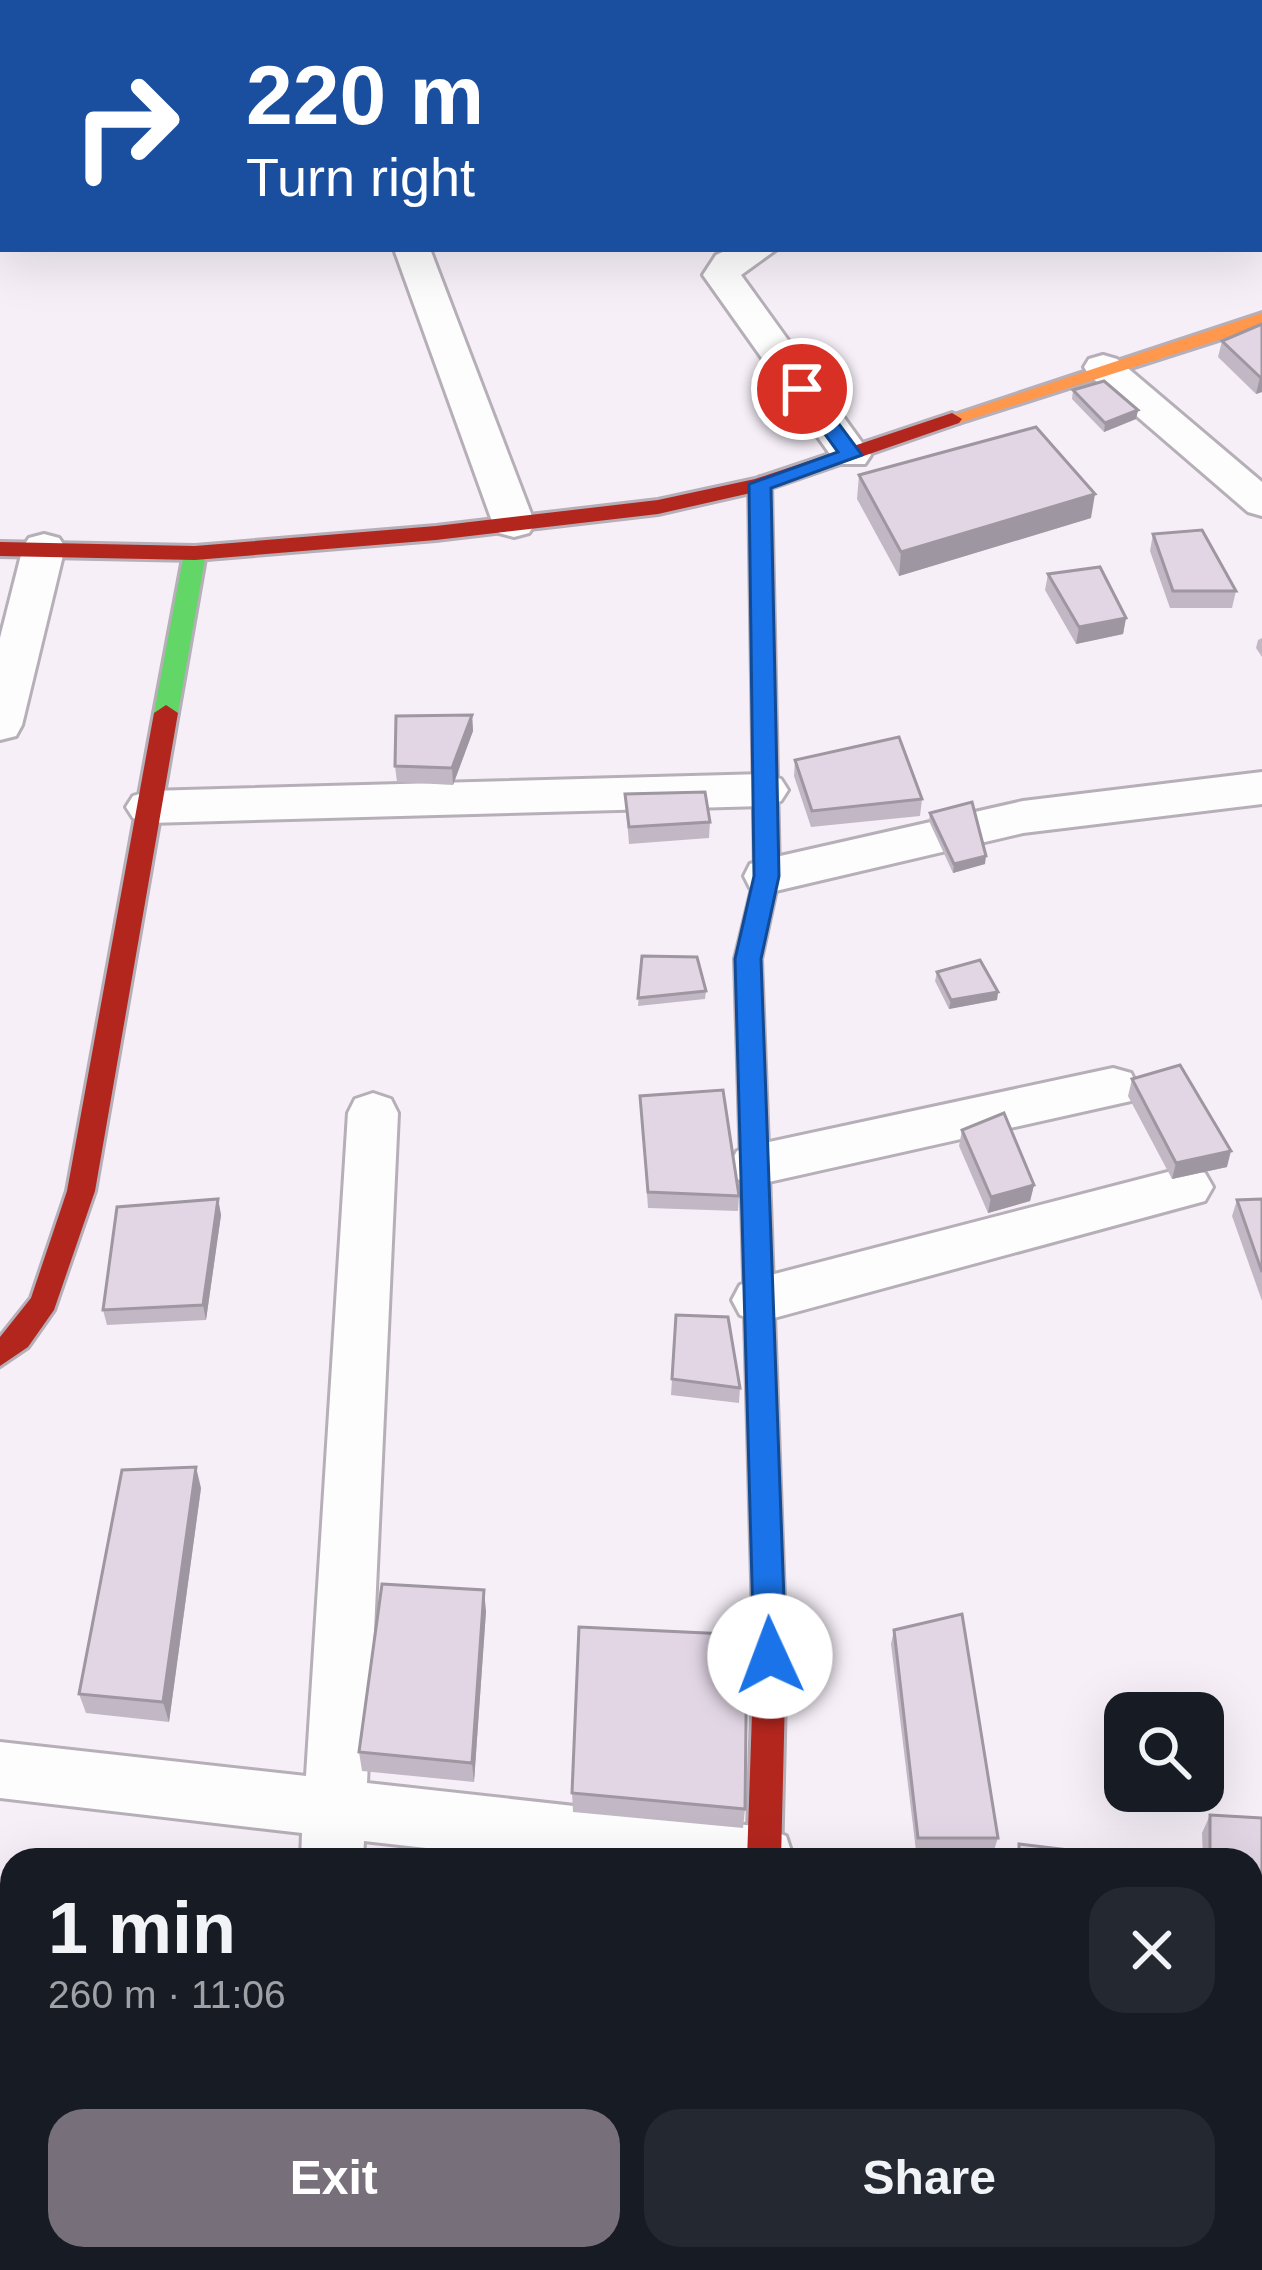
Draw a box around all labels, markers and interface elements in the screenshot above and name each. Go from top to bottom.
icon: right [48,48,204,204]
text: 220 m [246,48,484,142]
text: Turn right [246,147,475,207]
pin [751,338,853,440]
icon: arrive [769,356,835,422]
position arrow [707,1593,833,1719]
map controls [1104,1692,1224,1812]
button: search [1104,1692,1224,1812]
button: close [1089,1887,1215,2013]
text: 1 min [48,1888,236,1968]
text: 260 m · 11:06 [48,1973,286,2016]
button: Exit [48,2109,620,2247]
button: Share [644,2109,1215,2247]

